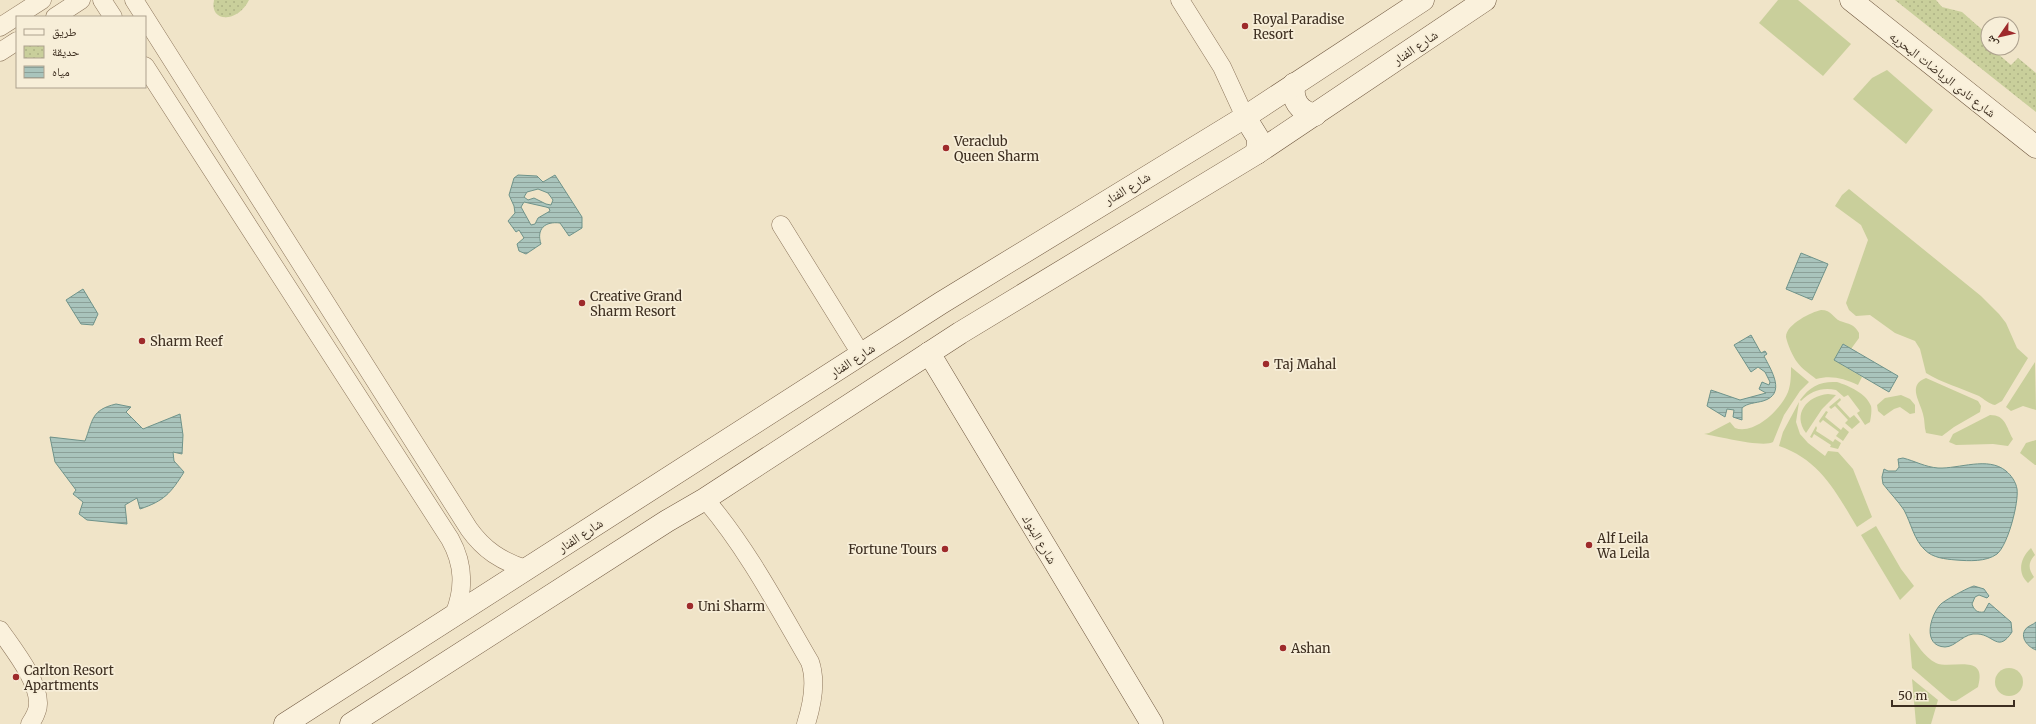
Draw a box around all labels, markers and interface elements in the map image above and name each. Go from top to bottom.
place label: Royal Paradise Resort [1253,11,1344,43]
legend [16,16,146,88]
north arrow [1980,16,2020,56]
marker: Royal Paradise Resort [1240,21,1250,31]
text: طريق [52,24,77,39]
street label: شارع الفنار [1389,26,1442,70]
street label: شارع نادى الرياضات البحريه [1887,28,1999,120]
text: حديقة [52,44,80,59]
text: مياه [52,64,70,79]
place label: Veraclub Queen Sharm [953,133,1039,165]
marker: Veraclub Queen Sharm [941,143,951,153]
street label: شارع الفنار [1100,168,1154,210]
place label: Creative Grand Sharm Resort [590,288,682,320]
marker: Creative Grand Sharm Resort [577,298,587,308]
place label: Sharm Reef [150,333,224,350]
marker: Sharm Reef [137,336,147,346]
street label: شارع الفنار [826,339,879,383]
place label: Taj Mahal [1274,356,1336,373]
marker: Taj Mahal [1261,359,1271,369]
street label: شارع البنوك [1017,511,1061,568]
street label: شارع الفنار [554,514,607,558]
place label: Alf Leila Wa Leila [1596,530,1650,562]
marker: Alf Leila Wa Leila [1584,540,1594,550]
place label: Fortune Tours [848,541,937,558]
marker: Fortune Tours [940,544,950,554]
place label: Uni Sharm [698,598,765,615]
marker: Uni Sharm [685,601,695,611]
place label: Ashan [1290,640,1331,657]
marker: Ashan [1278,643,1288,653]
place label: Carlton Resort Apartments [23,662,114,694]
marker: Carlton Resort Apartments [11,672,21,682]
scale bar [1892,682,2014,708]
text: 50 m [1898,688,1927,703]

